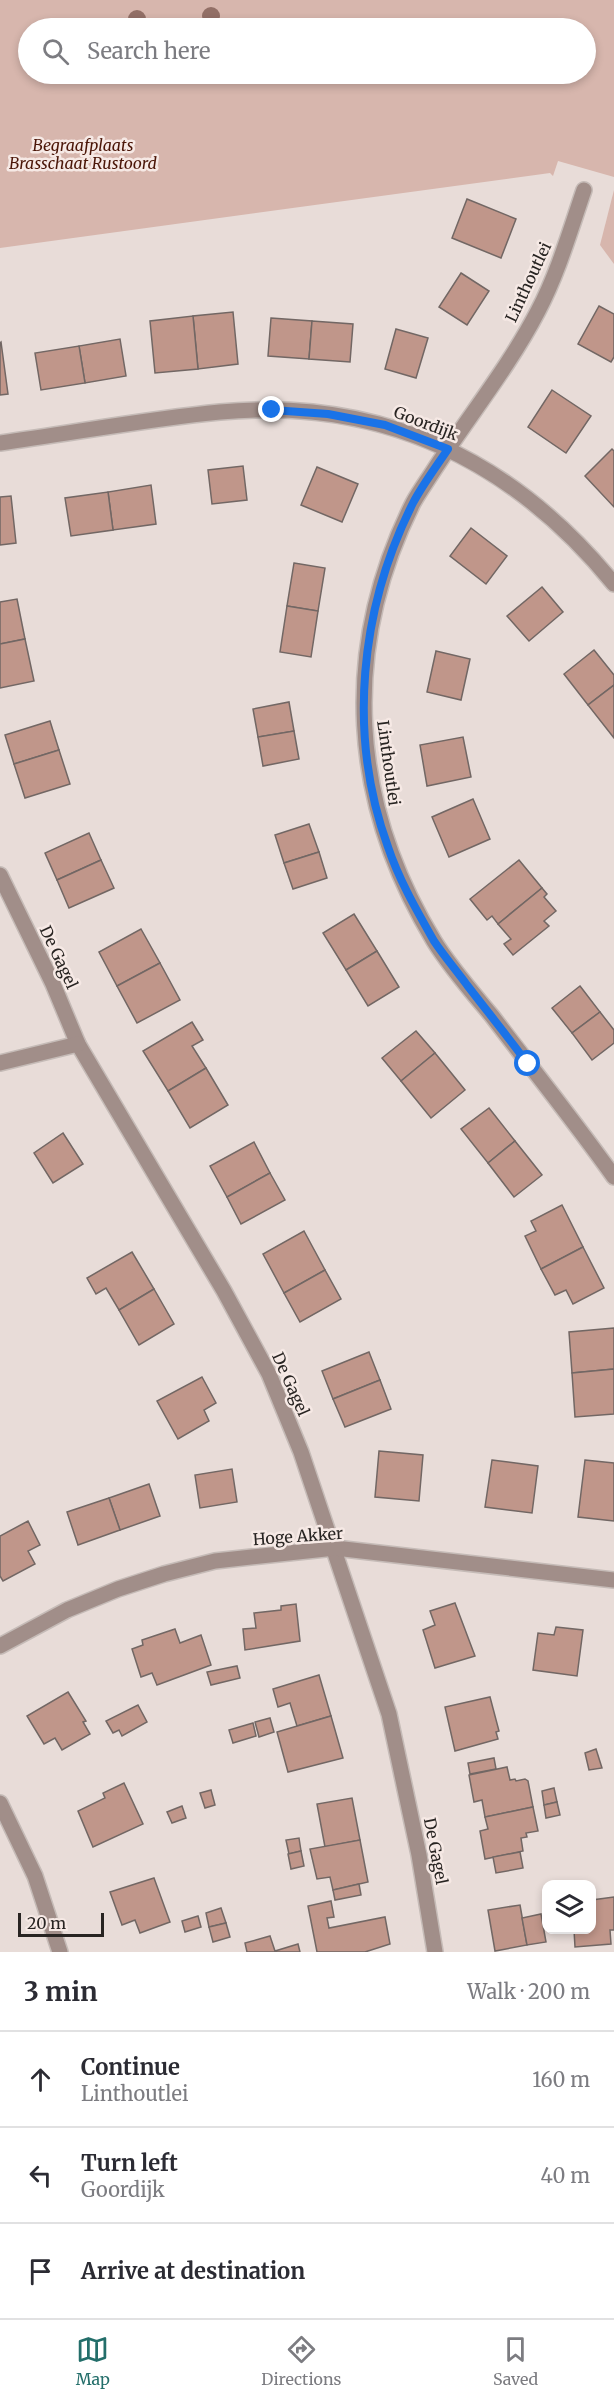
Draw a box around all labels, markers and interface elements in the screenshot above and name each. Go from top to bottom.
search box [18,18,596,84]
icon: search [39,35,72,68]
text: Search here [87,37,210,65]
park label: Begraafplaats Brasschaat Rustoord [9,135,158,173]
street label: Linthoutlei [501,239,555,325]
route end [258,396,284,422]
street label: Goordijk [391,402,462,445]
street label: Linthoutlei [373,719,405,807]
street label: De Gagel [36,922,82,992]
route start [514,1050,540,1076]
street label: De Gagel [268,1349,314,1419]
street label: Hoge Akker [252,1523,344,1549]
street label: De Gagel [420,1816,452,1886]
map controls [542,1880,596,1934]
button: layers [542,1880,596,1934]
scale bar [18,1910,104,1938]
text: 20 m [27,1913,66,1933]
text: 3 min [24,1975,98,2008]
text: Walk · 200 m [467,1979,590,2004]
text: Continue [81,2053,180,2081]
icon: ahead [24,2063,57,2096]
text: 160 m [532,2067,590,2092]
text: Linthoutlei [81,2081,188,2106]
text: Turn left [81,2149,178,2177]
icon: left [24,2159,57,2192]
text: 40 m [540,2163,590,2188]
text: Goordijk [81,2177,165,2202]
icon: arrive [24,2255,57,2288]
text: Arrive at destination [81,2257,305,2285]
tab: Map [76,2333,110,2389]
tab: Directions [261,2333,341,2389]
tab: Saved [493,2333,538,2389]

